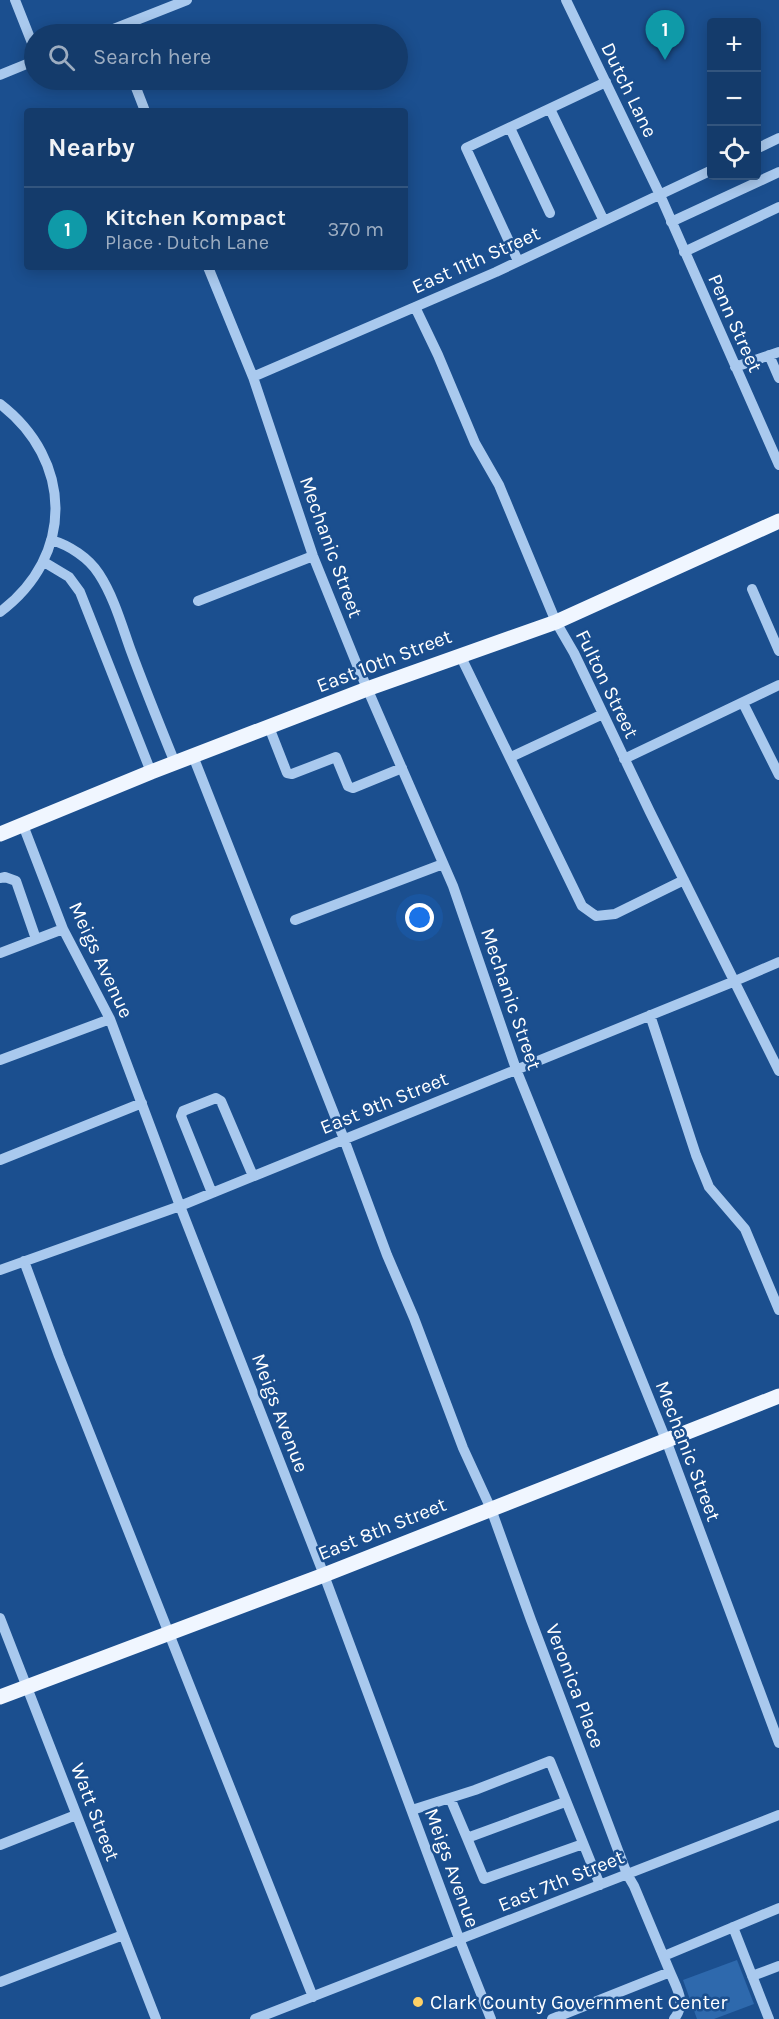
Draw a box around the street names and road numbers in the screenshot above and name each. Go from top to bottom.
street label: Dutch Lane [596,39,662,141]
street label: East 11th Street [409,221,544,298]
street label: Penn Street [703,270,767,376]
street label: Mechanic Street [295,473,367,621]
street label: East 10th Street [313,625,455,697]
street label: Fulton Street [571,626,643,742]
street label: Meigs Avenue [64,898,138,1022]
street label: Mechanic Street [476,925,546,1073]
street label: East 9th Street [317,1067,452,1139]
street label: Meigs Avenue [247,1350,313,1476]
street label: Mechanic Street [651,1378,726,1525]
street label: East 8th Street [314,1493,450,1565]
street label: Veronica Place [541,1621,609,1751]
street label: Watt Street [66,1760,124,1865]
street label: Meigs Avenue [420,1805,484,1931]
street label: East 7th Street [495,1845,628,1917]

